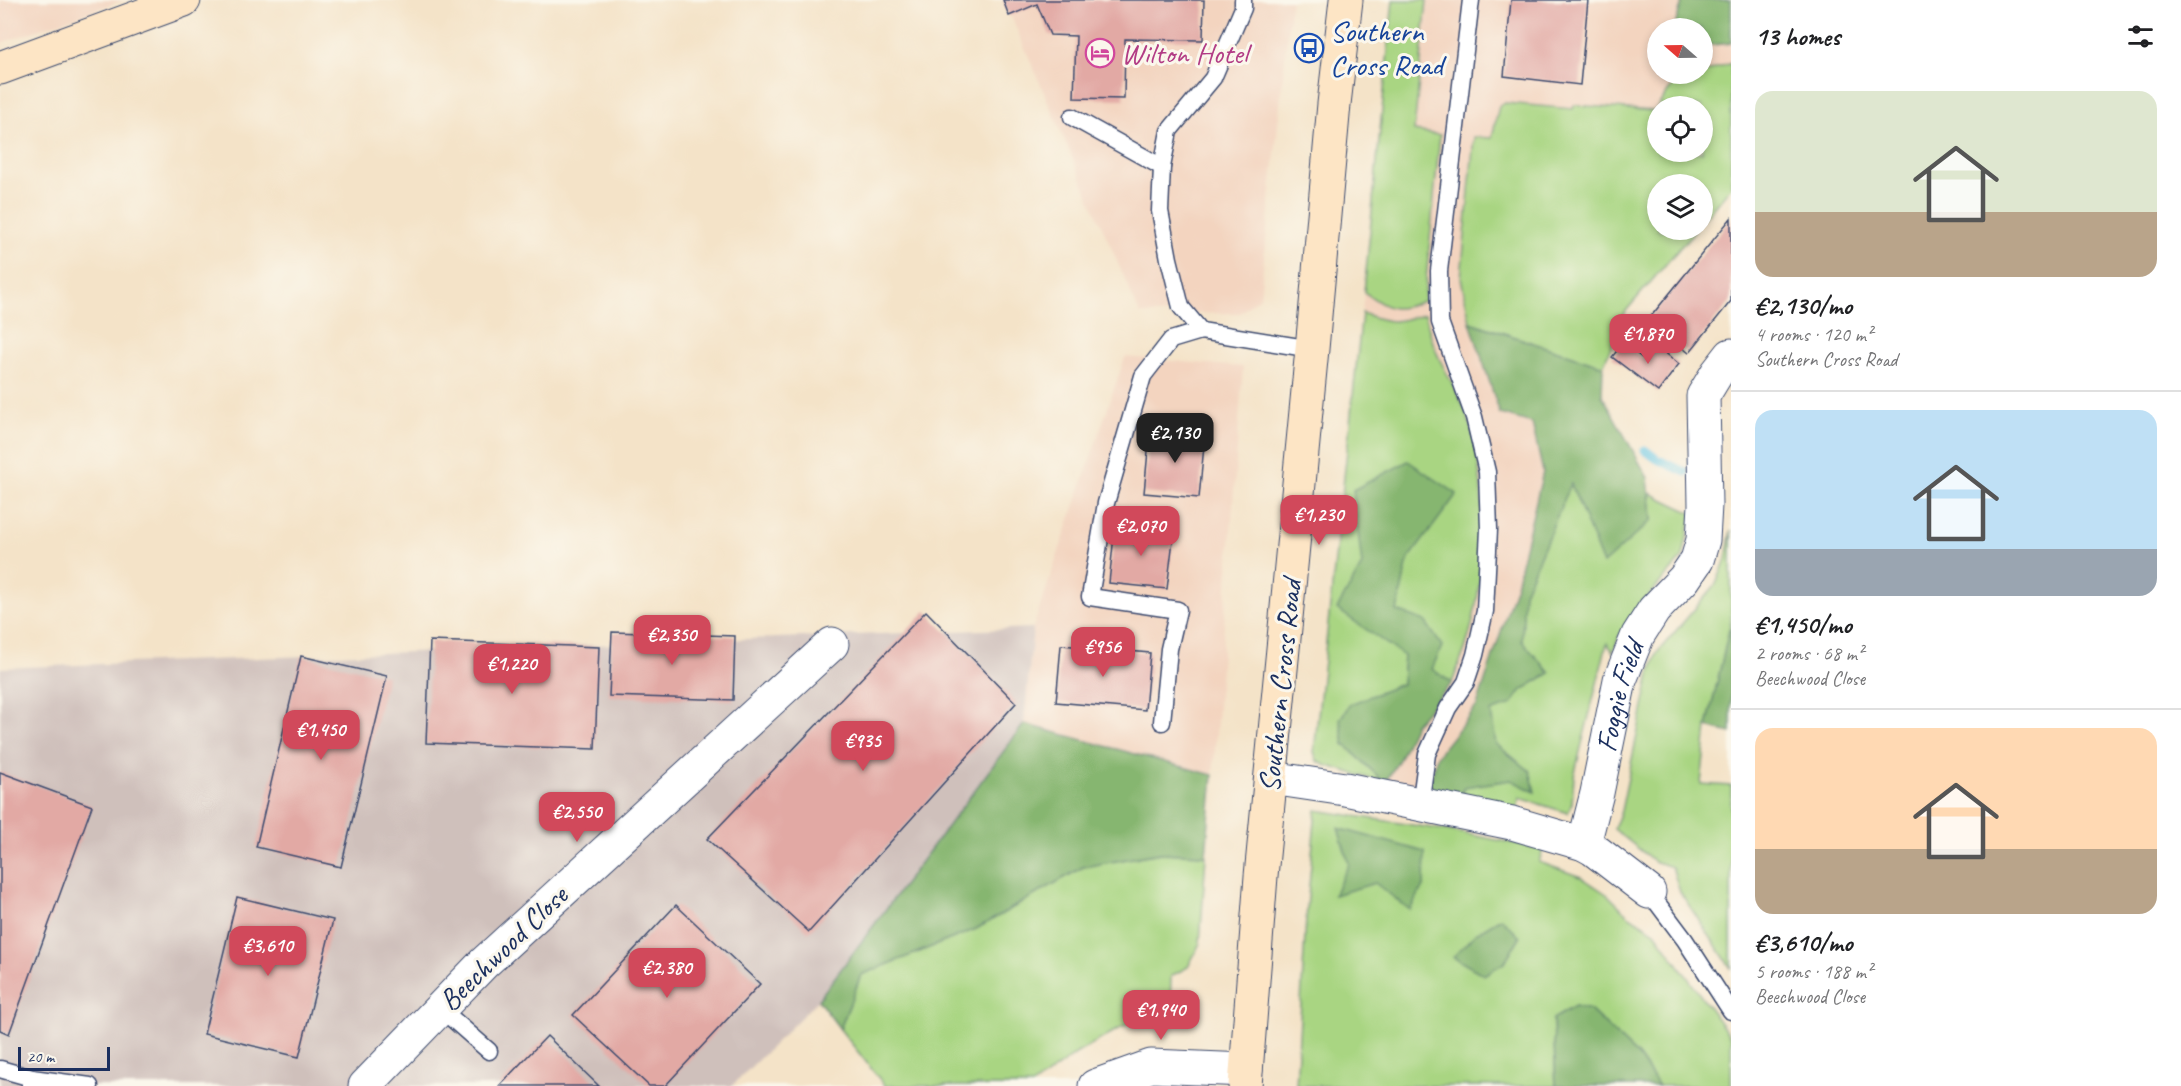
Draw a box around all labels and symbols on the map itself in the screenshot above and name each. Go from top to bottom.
place label: Southern Cross Road [1330,12,1447,84]
north arrow [1647,18,1713,84]
bus stop icon: Southern Cross Road [1293,32,1325,64]
place label: Wilton Hotel [1121,34,1253,72]
hotel icon: Wilton Hotel [1084,37,1116,69]
pin: €1,870 [1599,314,1697,365]
pin: €2,130 [1126,413,1224,464]
pin: €1,230 [1270,495,1368,546]
pin: €2,070 [1092,506,1190,557]
street label: Southern Cross Road [1250,574,1311,794]
pin: €2,350 [623,615,721,666]
pin: €956 [1067,627,1139,678]
street label: Foggie Field [1587,631,1654,755]
pin: €1,220 [463,644,561,695]
pin: €1,450 [272,710,370,761]
pin: €935 [827,721,899,772]
pin: €2,550 [528,792,626,843]
street label: Beechwood Close [430,875,577,1019]
pin: €3,610 [219,926,317,977]
pin: €2,380 [618,948,716,999]
pin: €1,940 [1112,990,1210,1041]
scale bar [18,1044,110,1072]

